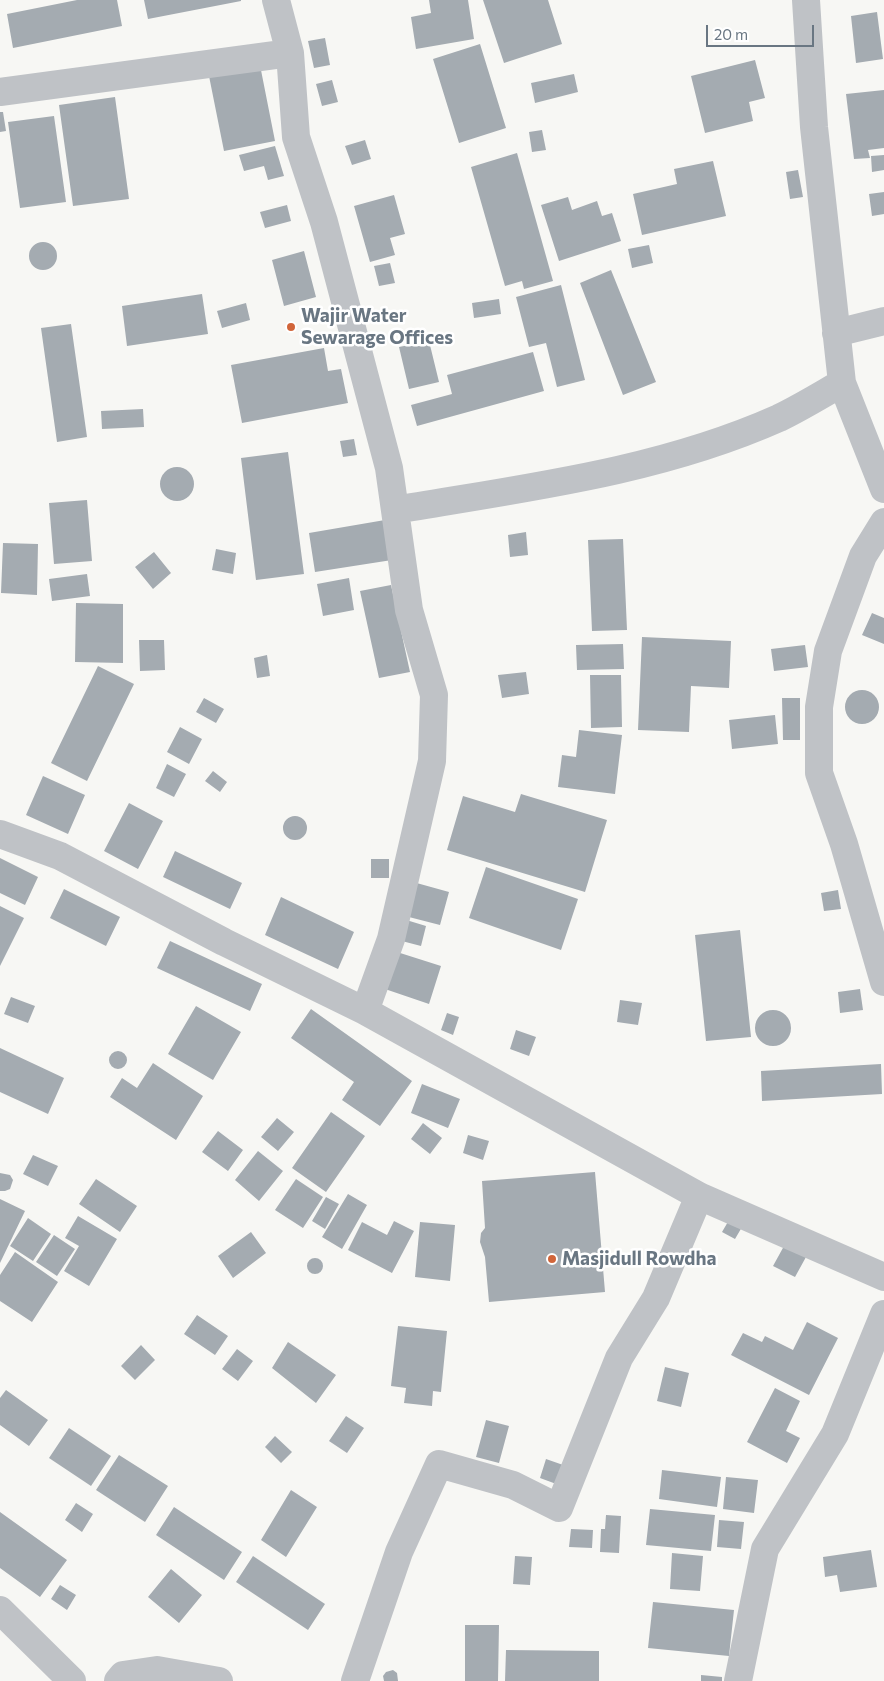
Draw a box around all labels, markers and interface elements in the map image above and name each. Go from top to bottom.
scale bar [709,15,816,47]
text: 20 m [714,25,748,43]
place label: Wajir Water Sewarage Offices [301,305,453,349]
marker: Wajir Water Sewarage Offices [285,321,297,333]
place label: Masjidull Rowdha [562,1248,716,1270]
marker: Masjidull Rowdha [546,1253,558,1265]

